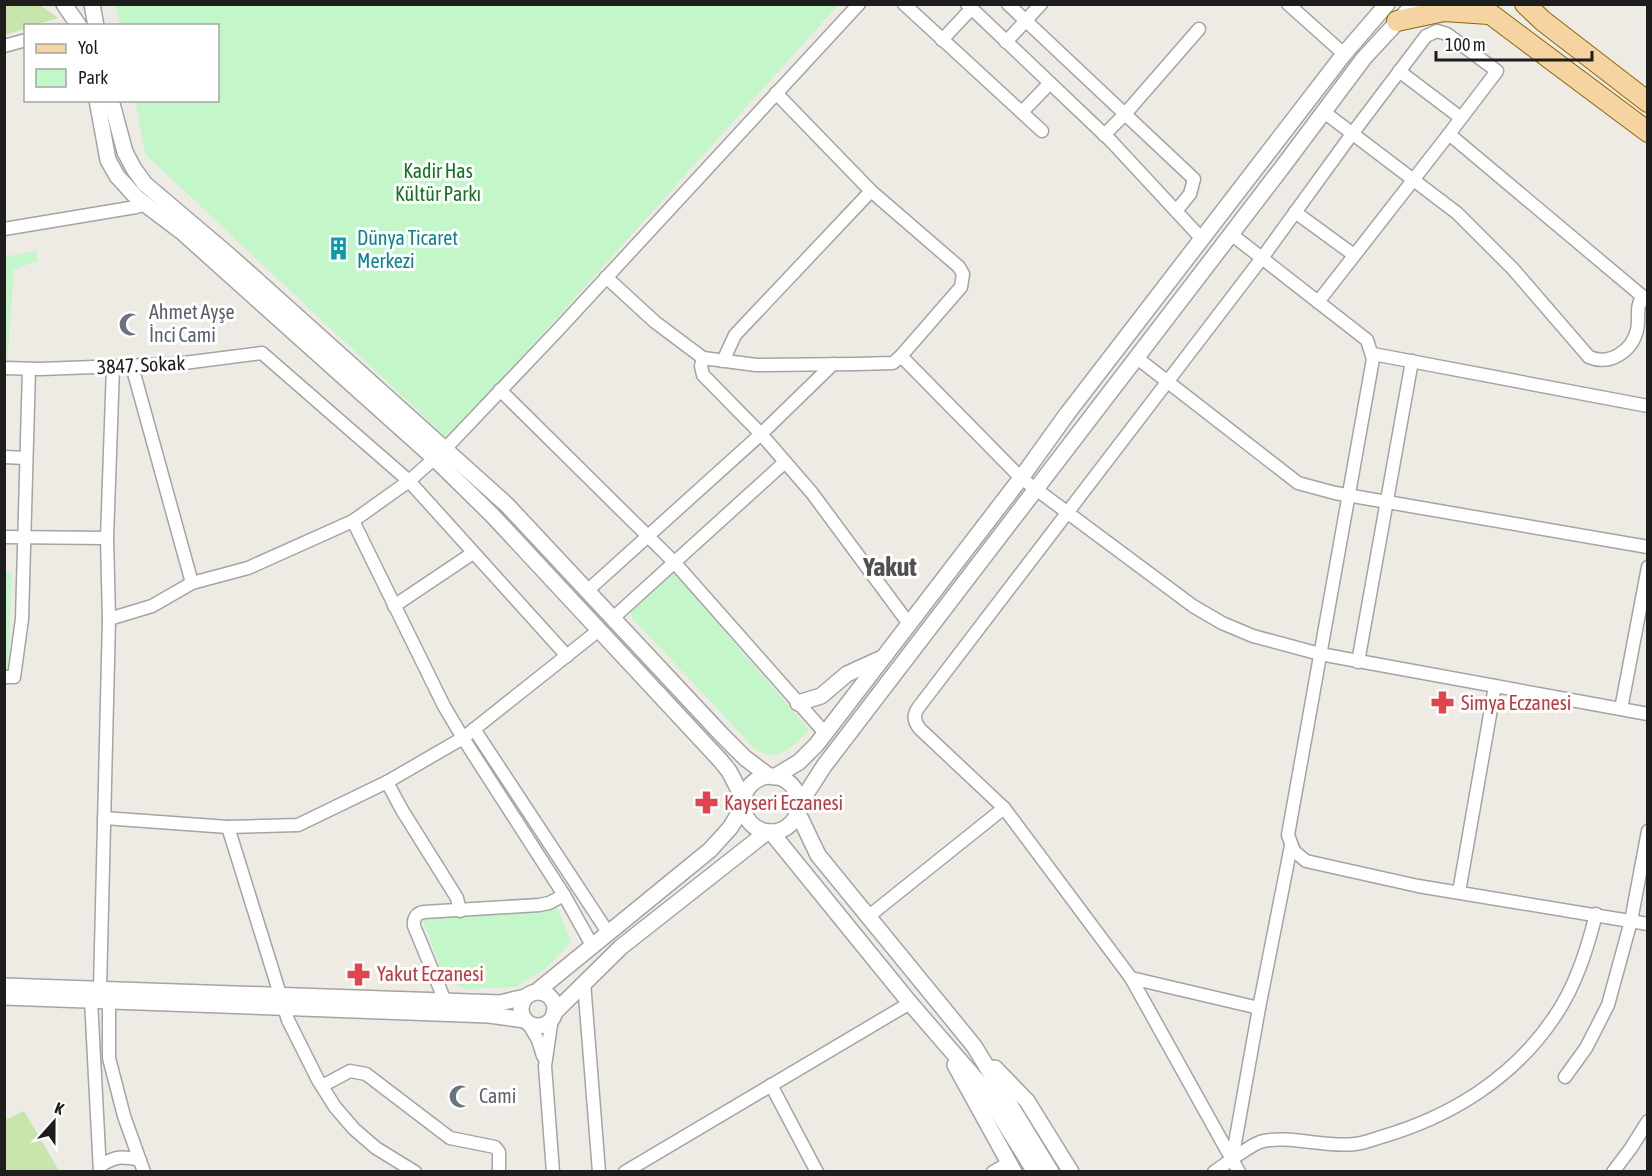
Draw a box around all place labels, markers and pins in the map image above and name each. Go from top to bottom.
place label: Dünya Ticaret Merkezi [357,226,458,272]
building icon: Dünya Ticaret Merkezi [326,236,352,262]
place label: Ahmet Ayşe İnci Cami [149,300,235,346]
mosque icon: Ahmet Ayşe İnci Cami [118,311,144,337]
pharmacy icon: Simya Eczanesi [1430,690,1456,716]
place label: Simya Eczanesi [1461,691,1571,714]
pharmacy icon: Kayseri Eczanesi [693,790,719,816]
place label: Kayseri Eczanesi [724,791,843,814]
pharmacy icon: Yakut Eczanesi [346,961,372,987]
place label: Yakut Eczanesi [377,962,484,985]
mosque icon: Cami [448,1083,474,1109]
place label: Cami [479,1084,516,1107]

